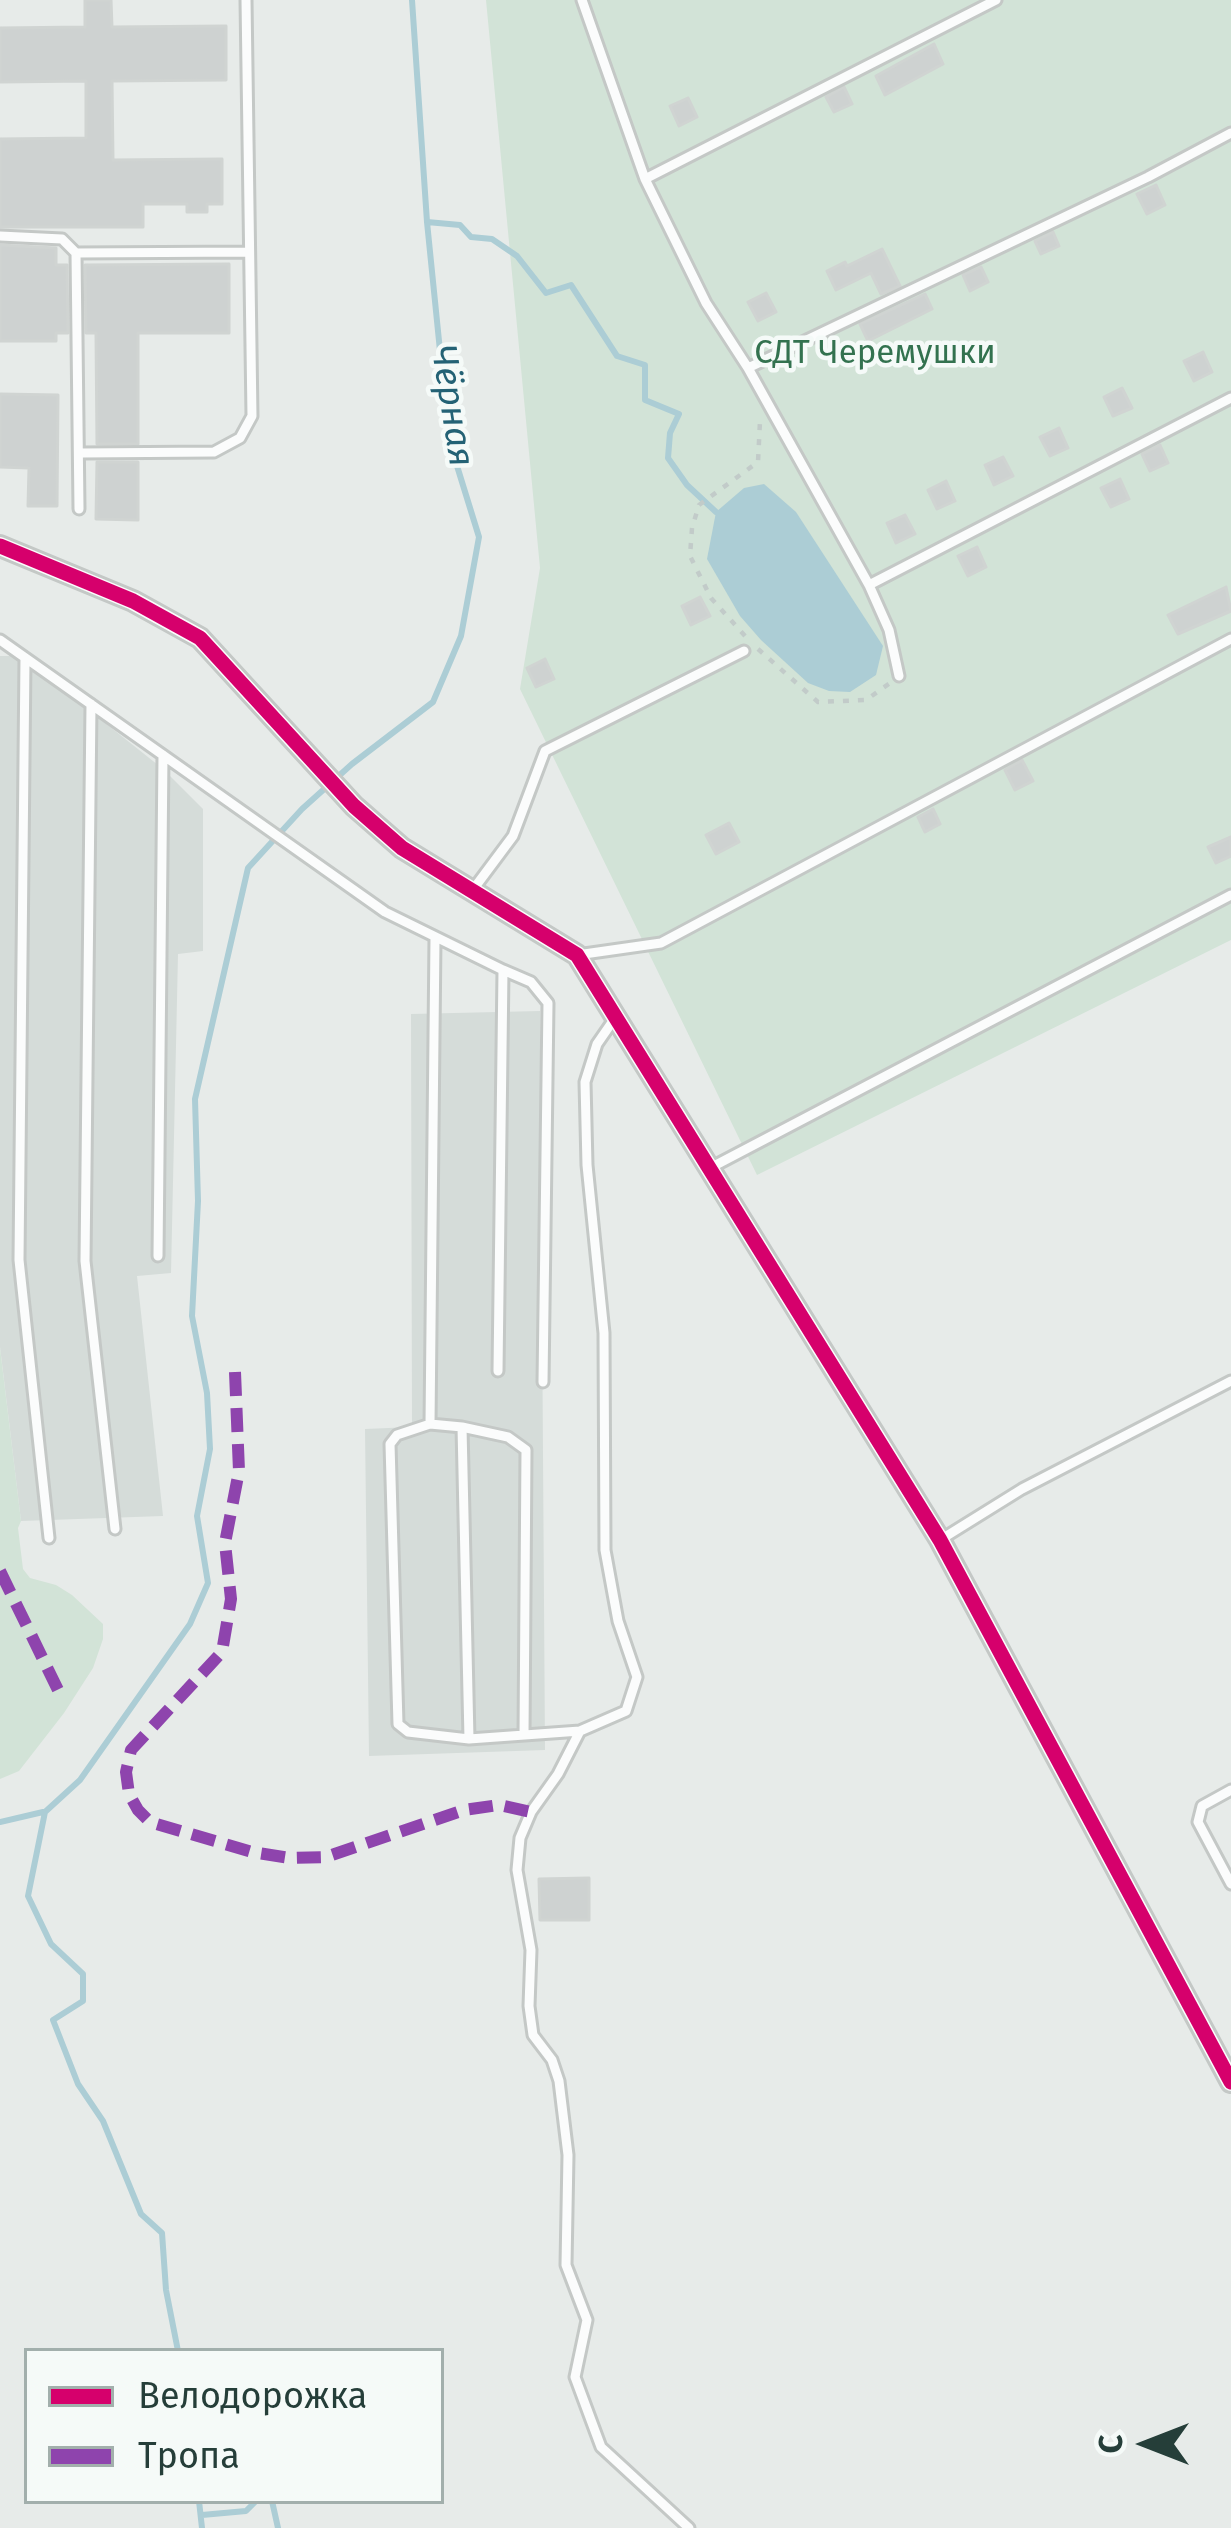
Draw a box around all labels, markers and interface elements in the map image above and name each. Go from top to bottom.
park label: СДТ Черемушки [754,334,996,374]
water label: Чёрная [420,342,482,470]
legend [24,2348,444,2504]
text: Велодорожка [138,2374,367,2418]
north arrow [1087,2384,1207,2504]
text: Тропа [138,2434,240,2478]
text: С [1091,2435,1131,2454]

